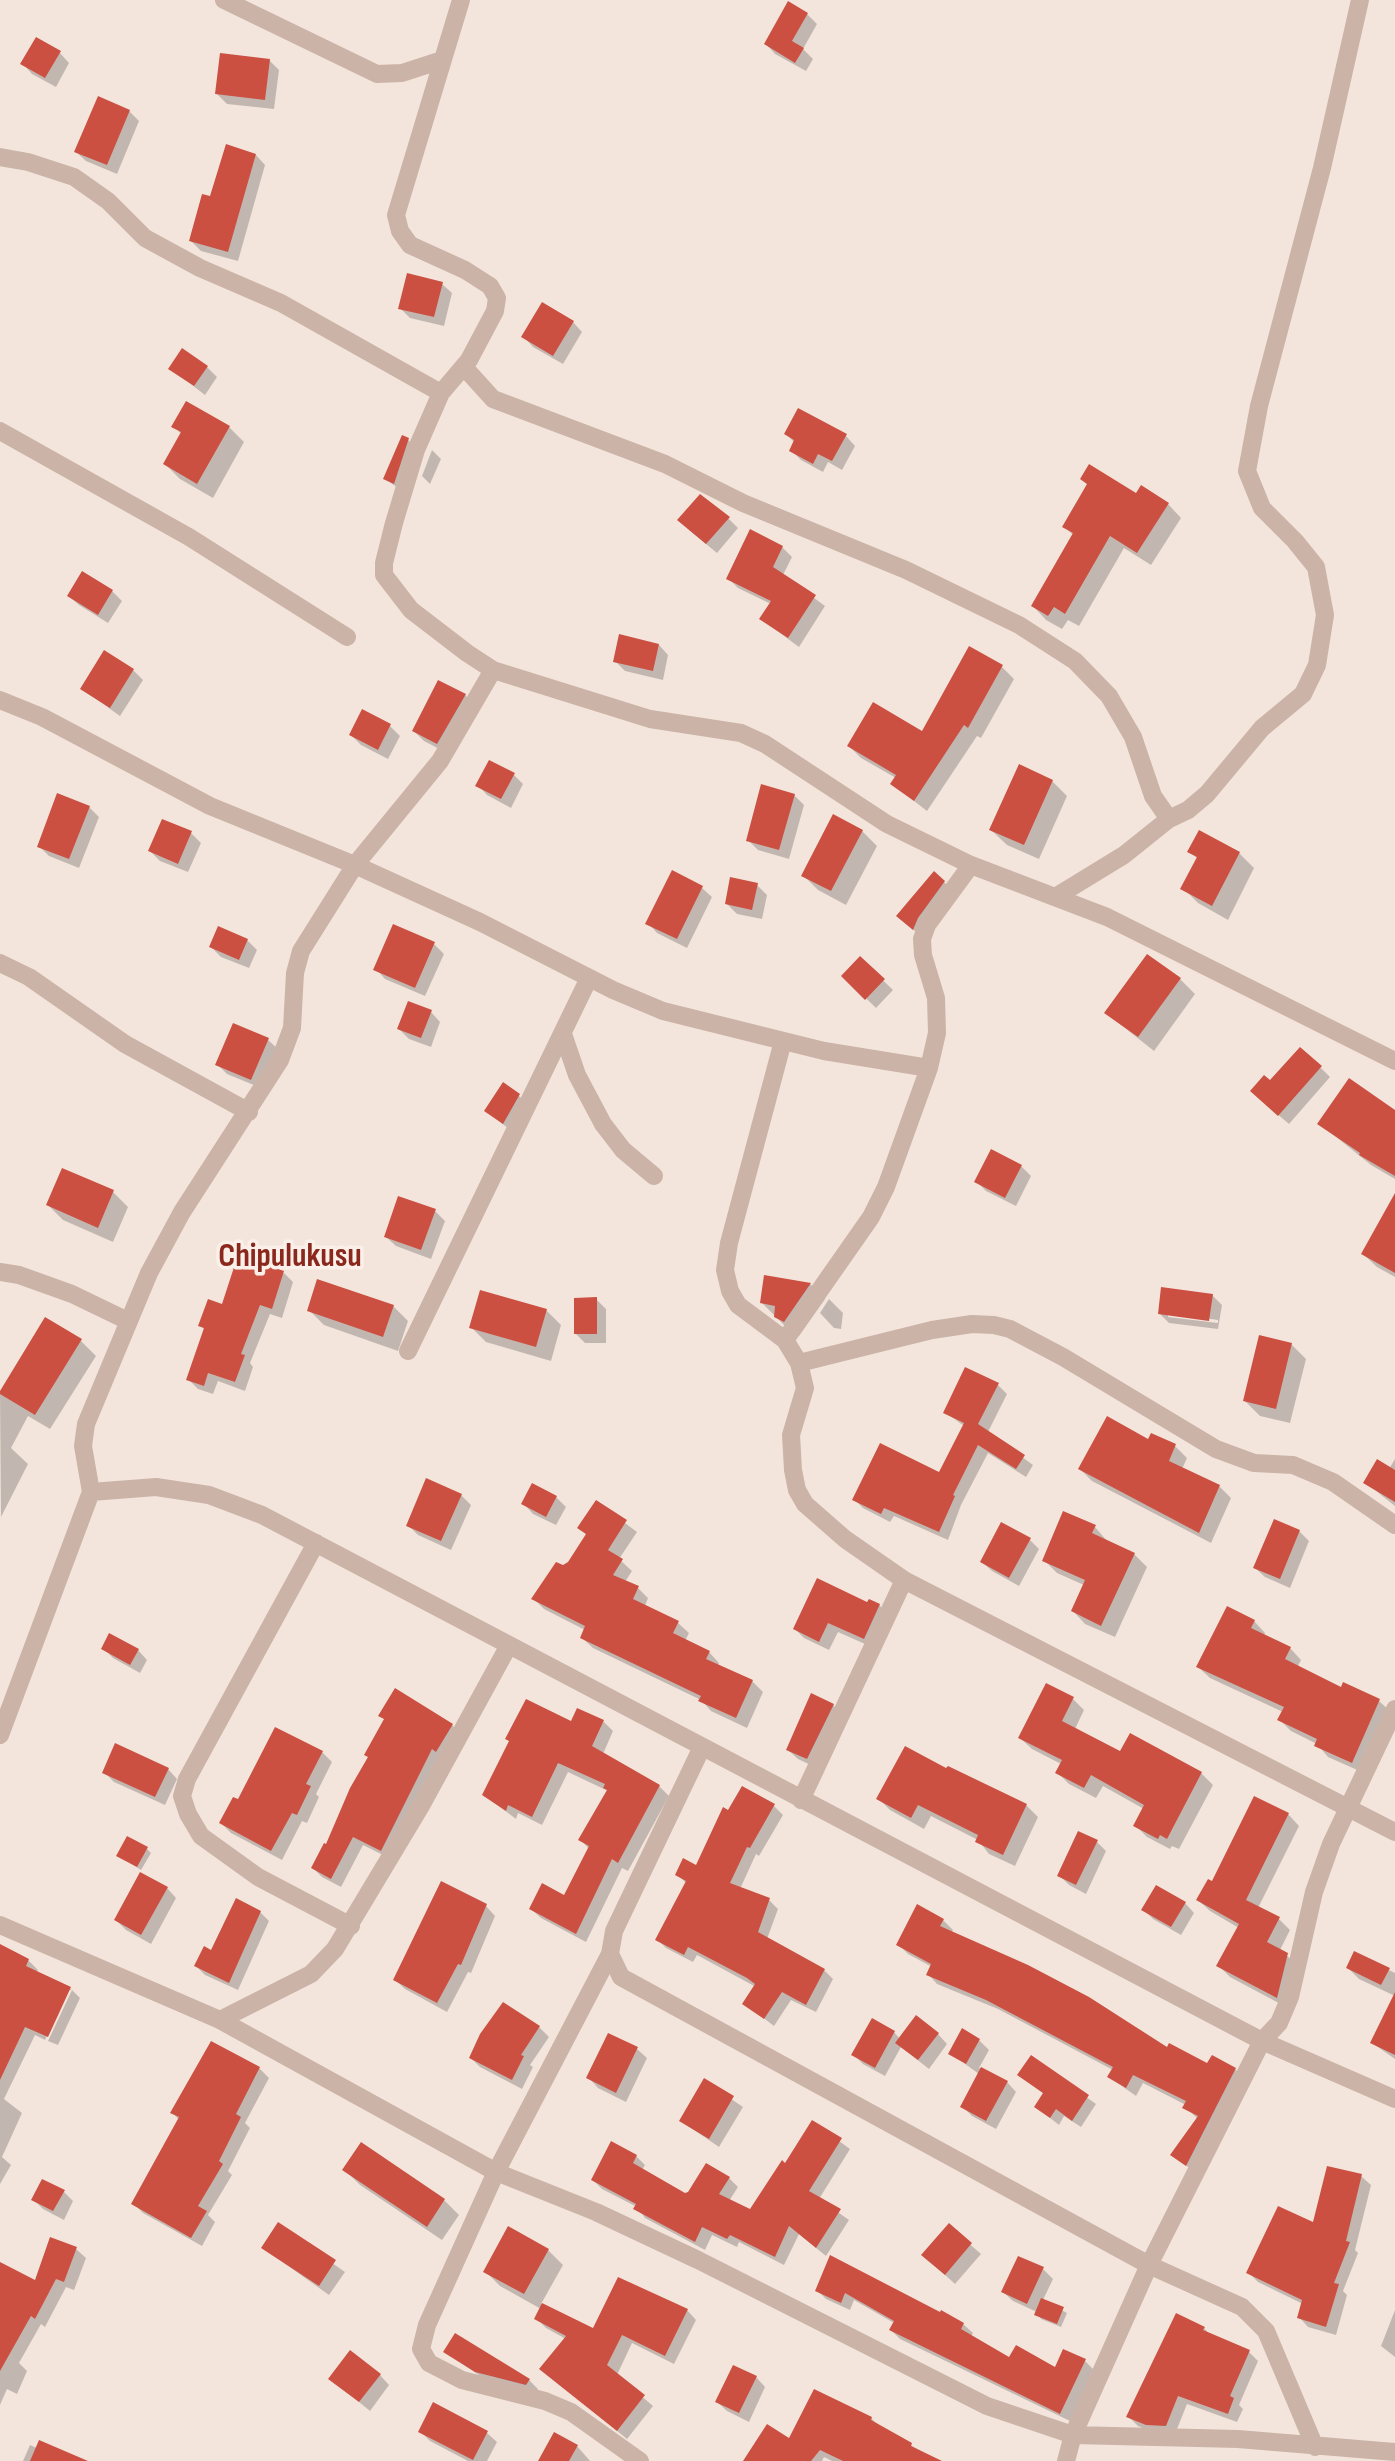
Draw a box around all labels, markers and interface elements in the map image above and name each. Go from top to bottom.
district label: Chipulukusu [218,1238,362,1278]

